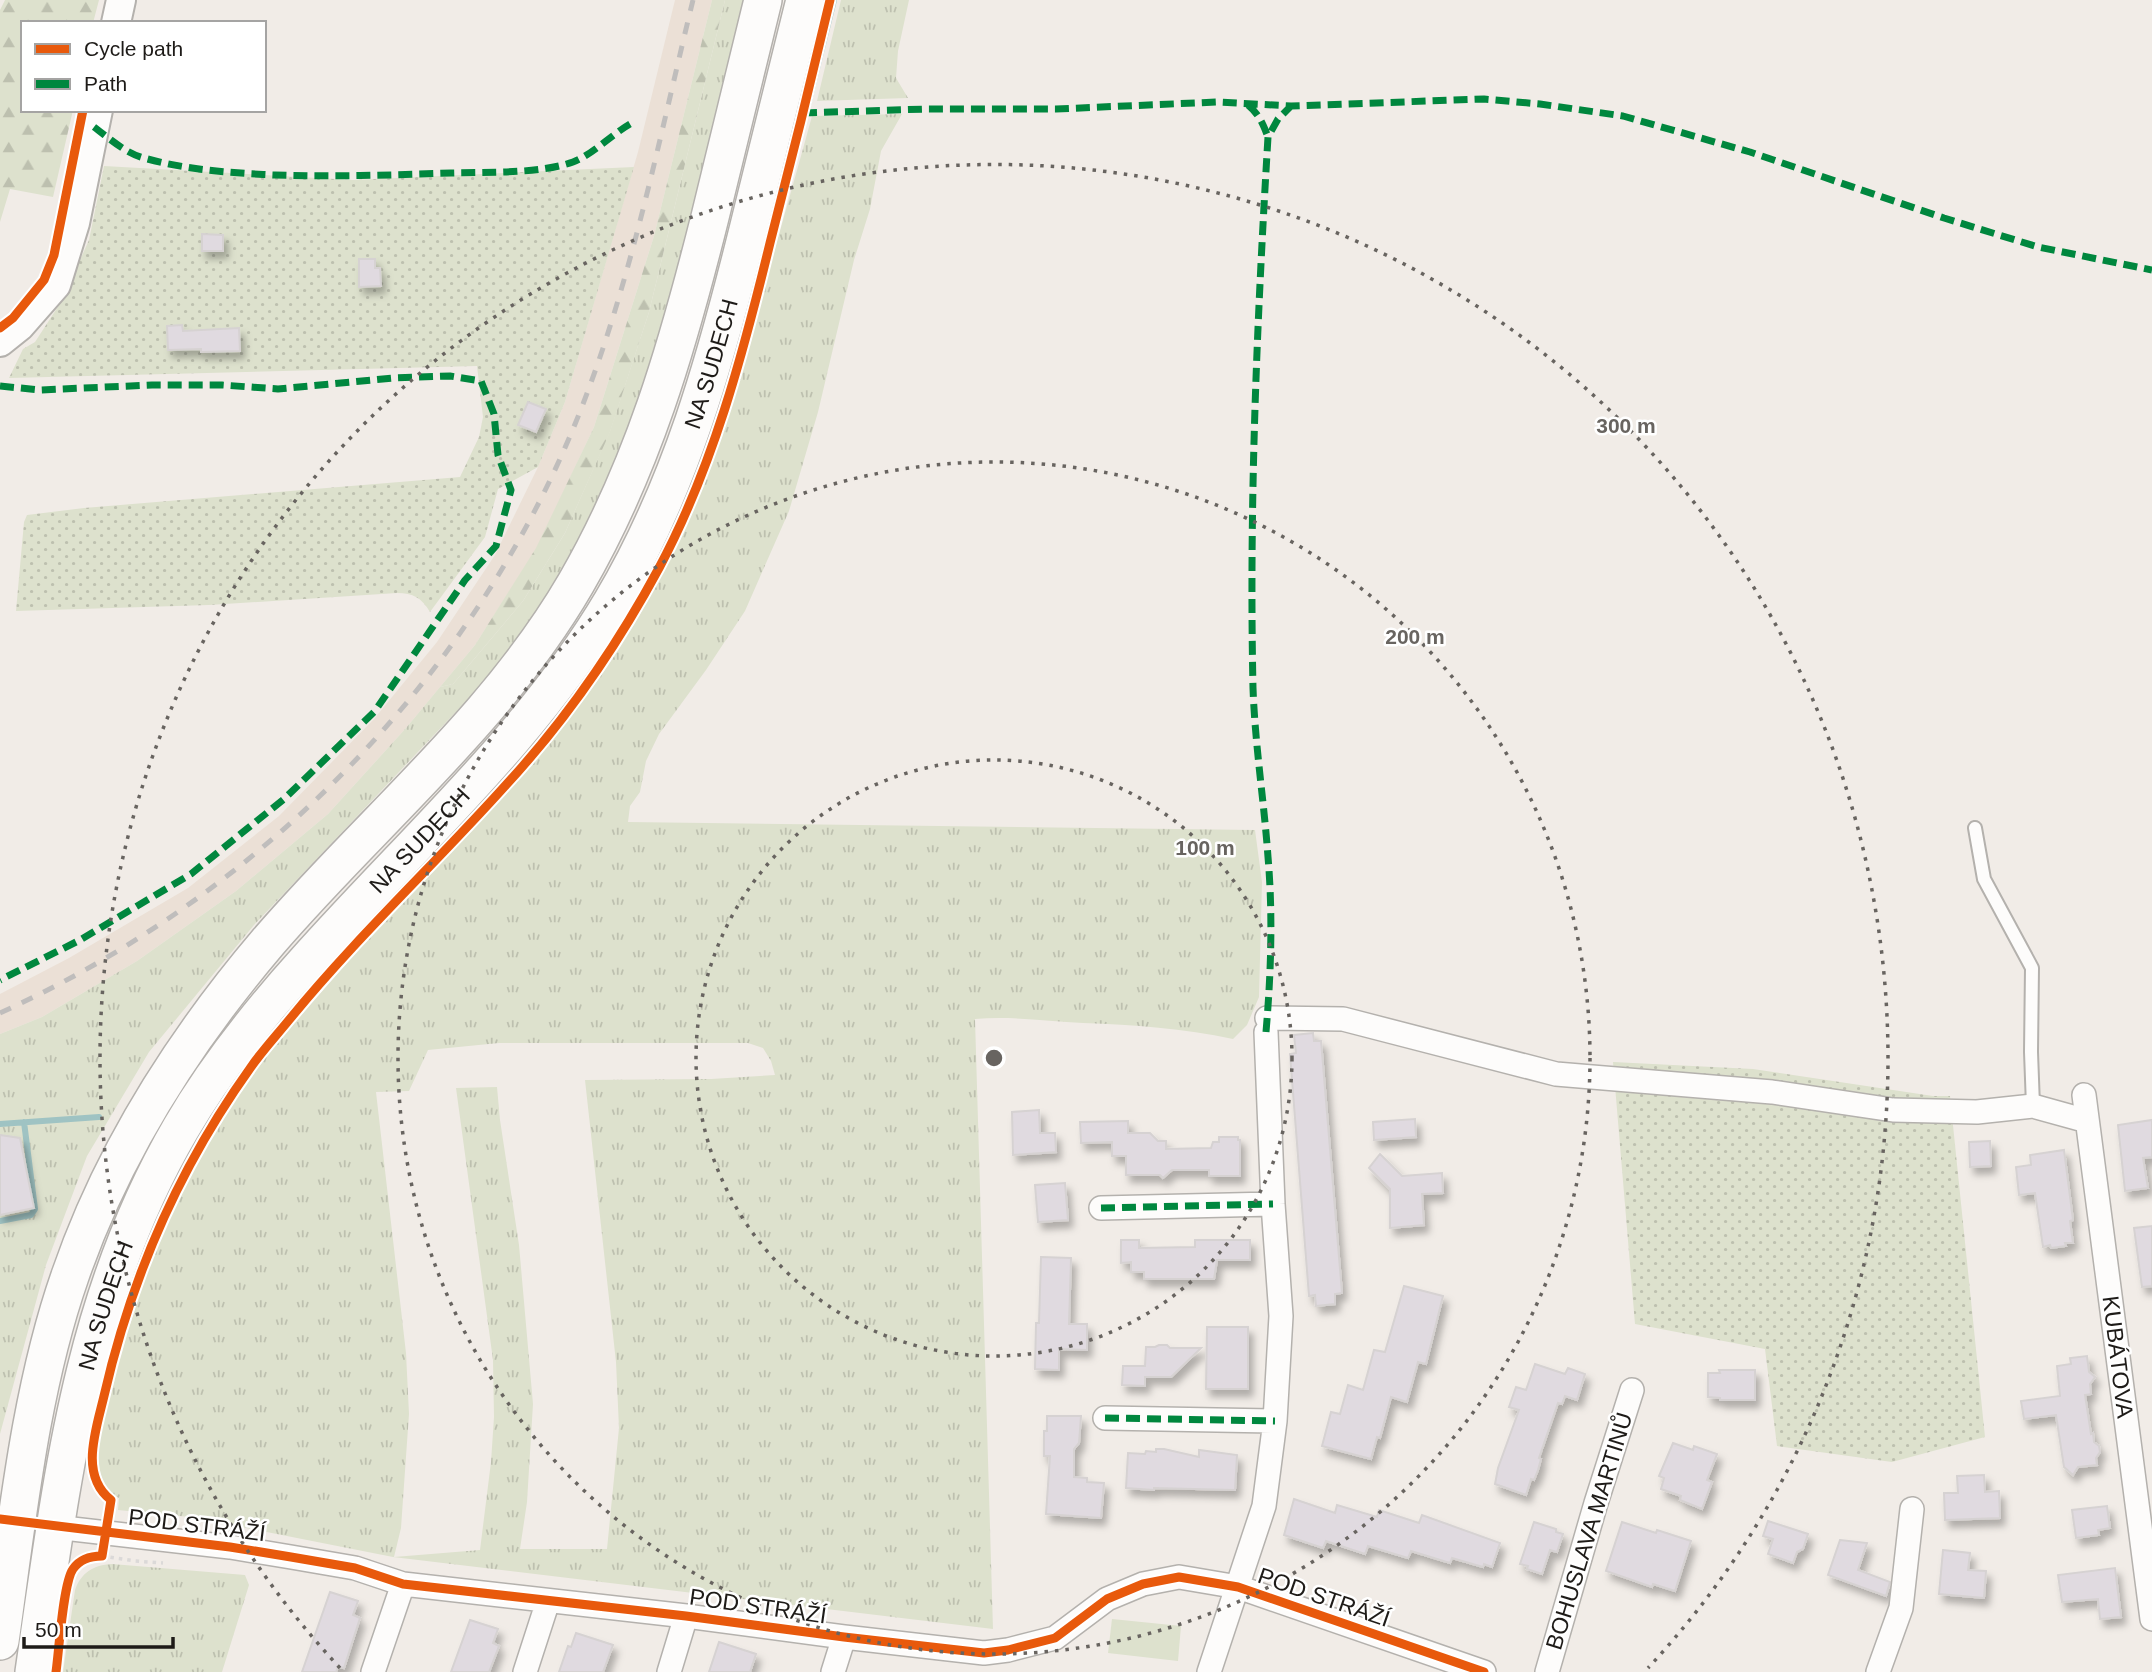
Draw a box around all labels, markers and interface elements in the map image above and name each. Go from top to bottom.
legend [21,21,266,112]
text: Cycle path [84,37,183,60]
text: Path [84,72,127,95]
street label: NA SUDECH [679,296,743,432]
text: 300 m [1596,414,1656,437]
text: 200 m [1385,625,1445,648]
street label: NA SUDECH [364,783,475,898]
text: 100 m [1175,836,1235,859]
centre of rings [982,1046,1006,1070]
street label: NA SUDECH [73,1237,138,1373]
street label: KUBÁTOVA [2098,1294,2138,1420]
street label: BOHUSLAVA MARTINŮ [1539,1409,1637,1653]
street label: POD STRÁŽÍ [127,1504,268,1546]
street label: POD STRÁŽÍ [1255,1562,1394,1632]
street label: POD STRÁŽÍ [688,1584,829,1629]
scale bar [24,1606,173,1650]
text: 50 m [35,1618,82,1641]

